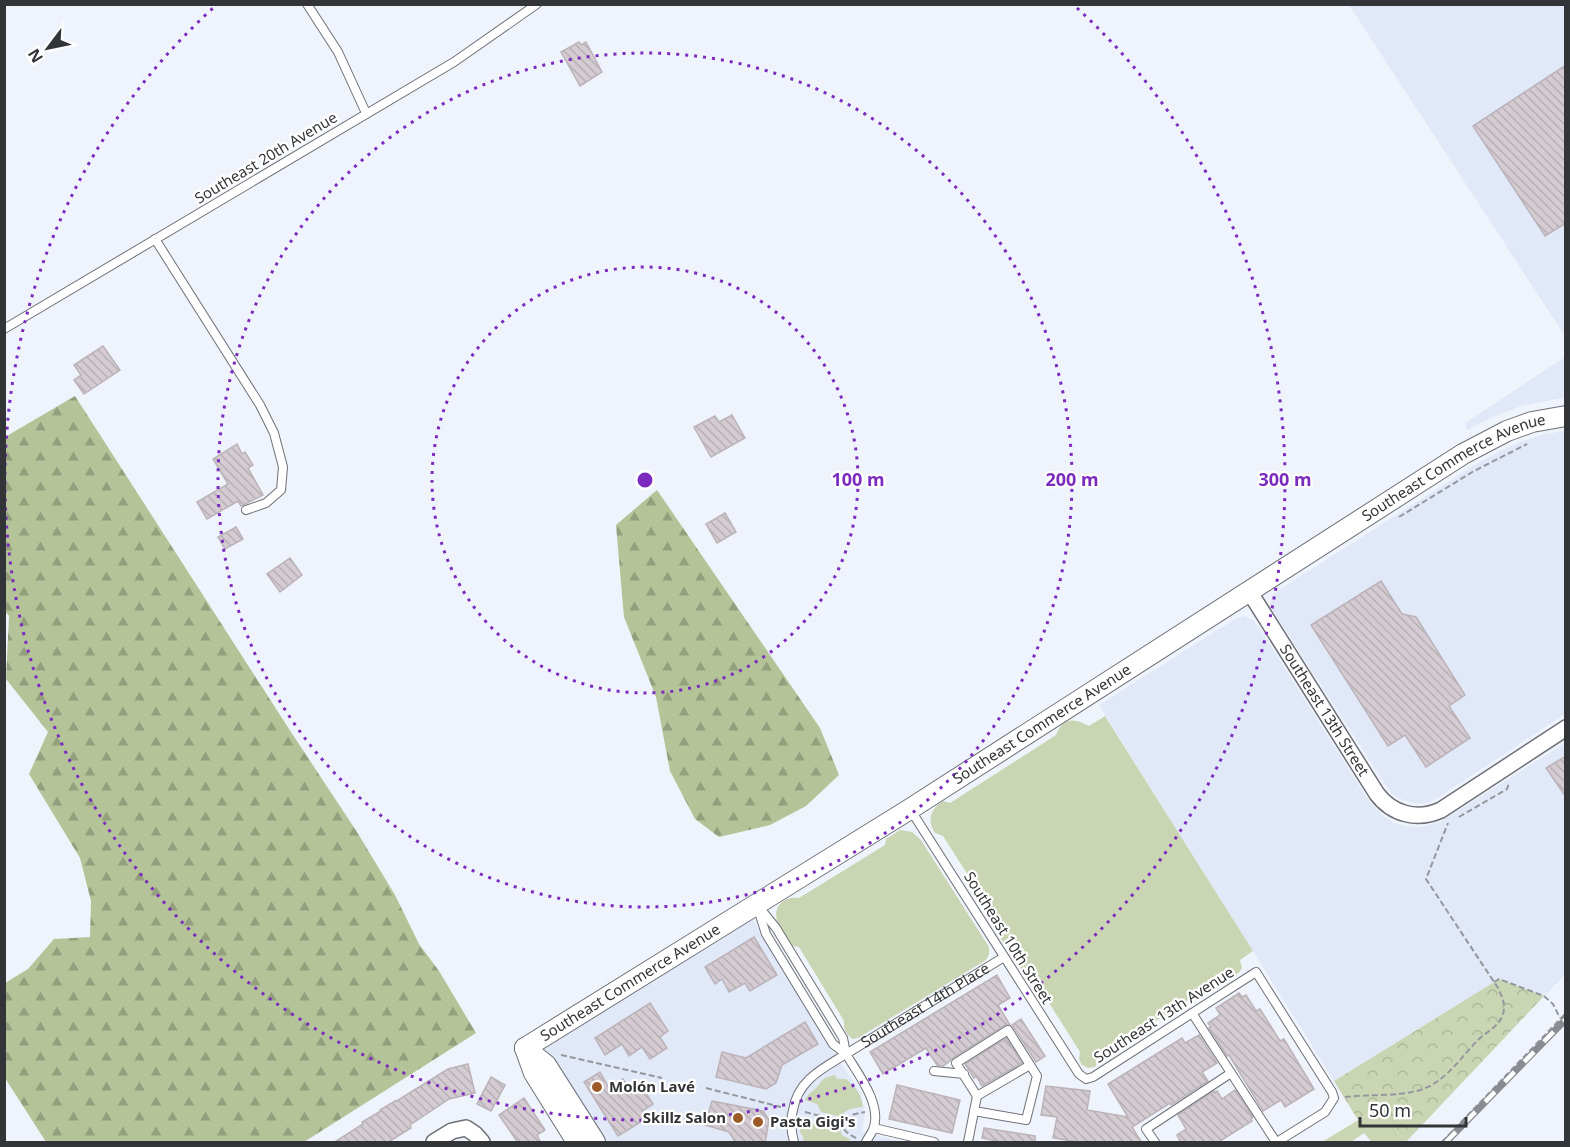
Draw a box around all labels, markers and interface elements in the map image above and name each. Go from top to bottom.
north arrow [18,18,78,78]
text: N [23,45,48,67]
street label: Southeast 20th Avenue [190,107,341,208]
street label: Southeast Commerce Avenue [1358,409,1547,525]
text: 100 m [831,467,885,491]
text: 200 m [1045,467,1099,491]
text: 300 m [1258,467,1312,491]
centre of rings [635,470,655,490]
street label: Southeast 13th Street [1276,640,1374,780]
street label: Southeast Commerce Avenue [949,659,1134,788]
street label: Southeast 10th Street [960,868,1058,1008]
street label: Southeast Commerce Avenue [536,918,723,1045]
street label: Southeast 14th Place [857,957,993,1052]
street label: Southeast 13th Avenue [1090,961,1237,1067]
place label: Molón Lavé [609,1076,695,1096]
marker: Molón Lavé [590,1080,604,1094]
scale bar [1360,1090,1466,1128]
text: 50 m [1369,1098,1411,1122]
place label: Skillz Salon [643,1107,726,1127]
marker: Skillz Salon [731,1111,745,1125]
place label: Pasta Gigi's [770,1111,856,1131]
marker: Pasta Gigi's [751,1115,765,1129]

